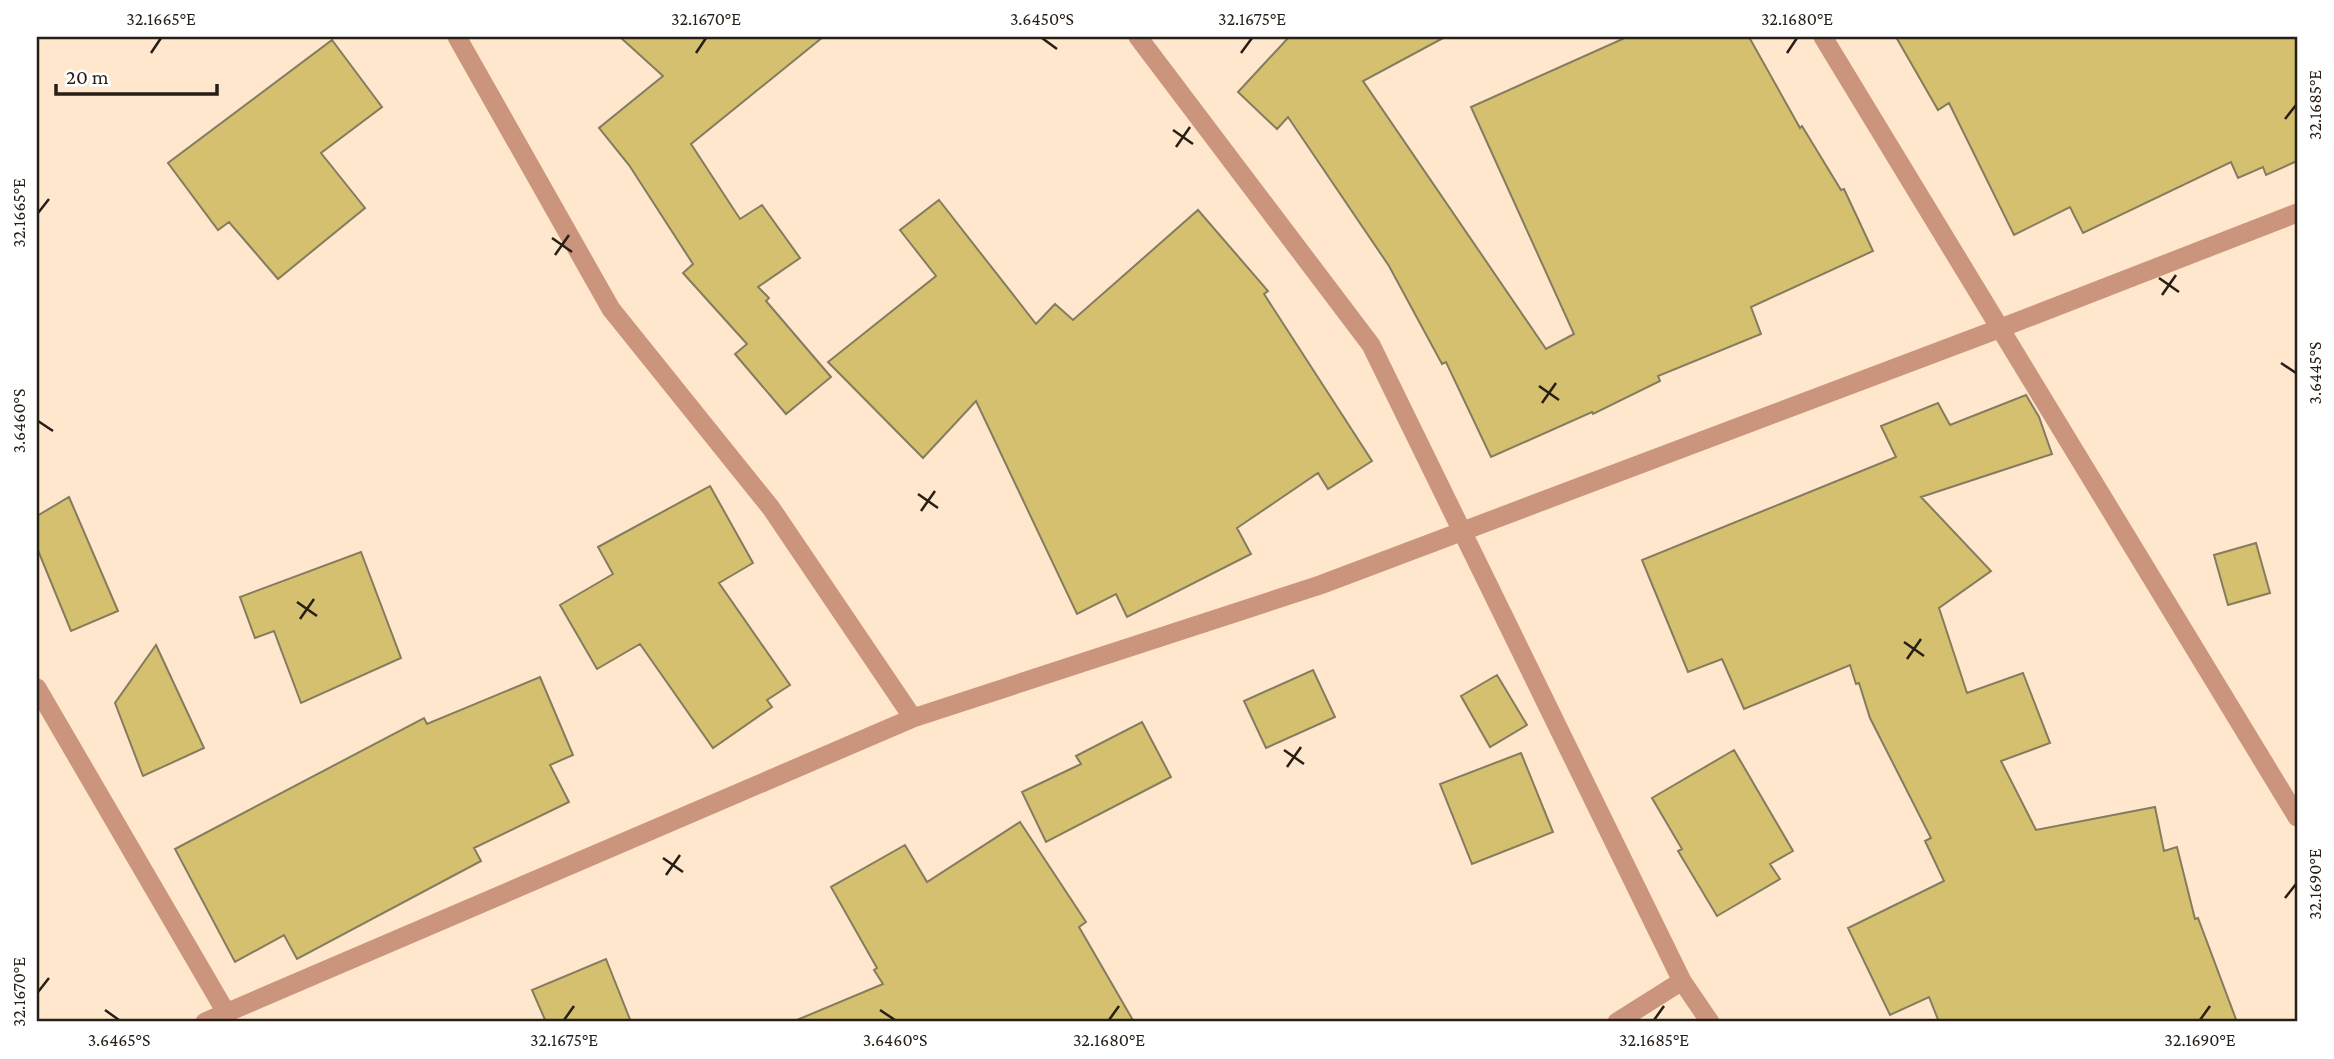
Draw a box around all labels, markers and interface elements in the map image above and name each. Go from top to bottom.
text: 32.1665°E [126,9,196,29]
text: 32.1670°E [671,9,741,29]
text: 3.6450°S [1010,9,1074,29]
text: 32.1675°E [1218,9,1286,29]
text: 32.1680°E [1761,9,1833,29]
scale bar [56,52,217,96]
text: 20 m [66,65,109,89]
text: 32.1685°E [2305,70,2325,140]
text: 32.1665°E [9,178,29,248]
text: 3.6445°S [2305,342,2325,404]
text: 3.6460°S [9,389,29,453]
text: 32.1690°E [2305,848,2325,920]
text: 32.1670°E [9,957,29,1027]
text: 3.6465°S [88,1030,150,1050]
text: 32.1675°E [530,1030,598,1050]
text: 3.6460°S [863,1030,927,1050]
text: 32.1680°E [1073,1030,1145,1050]
text: 32.1685°E [1619,1030,1689,1050]
text: 32.1690°E [2164,1030,2236,1050]

